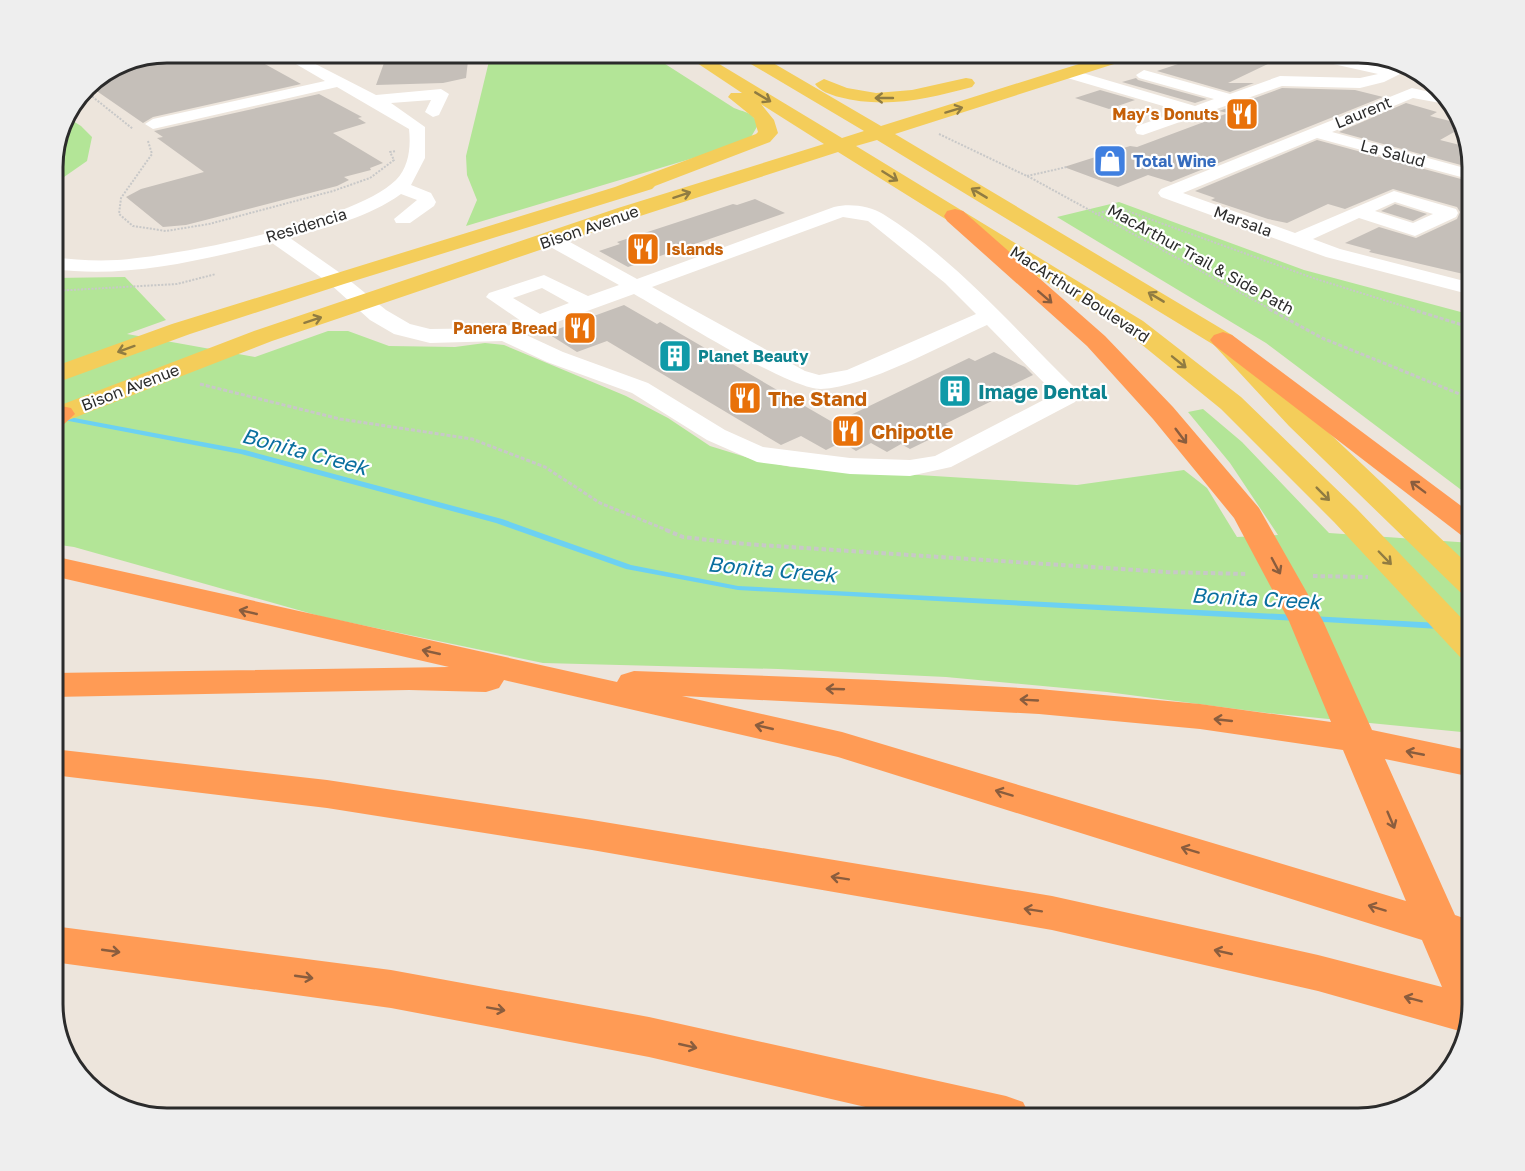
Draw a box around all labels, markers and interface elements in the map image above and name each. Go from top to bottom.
one-way arrow [754,91,771,103]
one-way arrow [875,92,894,104]
street label: Laurent [1332,92,1394,132]
restaurant icon: May’s Donuts [1224,96,1260,132]
one-way arrow [944,104,963,115]
place label: May’s Donuts [1112,104,1219,124]
street label: La Salud [1358,135,1428,171]
shop icon: Total Wine [1092,143,1128,179]
place label: Total Wine [1133,151,1216,171]
one-way arrow [881,170,898,182]
one-way arrow [971,187,988,199]
one-way arrow [672,189,691,200]
street label: MacArthur Trail & Side Path [1104,199,1298,319]
street label: Bison Avenue [537,201,641,253]
street label: Marsala [1211,201,1275,241]
street label: Residencia [263,203,349,247]
restaurant icon: Islands [625,231,661,267]
place label: Islands [666,239,724,259]
street label: MacArthur Boulevard [1006,241,1154,347]
one-way arrow [1037,289,1053,303]
one-way arrow [1148,291,1165,303]
restaurant icon: Panera Bread [562,310,598,346]
one-way arrow [303,314,322,325]
place label: Panera Bread [453,318,557,338]
building icon: Planet Beauty [657,338,693,374]
one-way arrow [117,345,136,356]
place label: Planet Beauty [698,346,809,366]
one-way arrow [1171,355,1186,369]
street label: Bison Avenue [78,359,182,415]
building icon: Image Dental [937,373,973,409]
place label: Image Dental [978,379,1108,403]
restaurant icon: The Stand [727,380,763,416]
place label: The Stand [768,386,867,410]
restaurant icon: Chipotle [830,413,866,449]
place label: Chipotle [871,419,954,443]
water label: Bonita Creek [239,422,373,481]
one-way arrow [1174,428,1187,444]
one-way arrow [1410,481,1426,494]
one-way arrow [1315,486,1330,501]
water label: Bonita Creek [707,550,840,588]
one-way arrow [1378,550,1392,565]
one-way arrow [1270,557,1282,574]
water label: Bonita Creek [1191,582,1323,614]
one-way arrow [239,605,258,617]
one-way arrow [422,646,441,658]
one-way arrow [825,683,845,694]
one-way arrow [1020,694,1040,705]
one-way arrow [1214,714,1234,725]
one-way arrow [755,721,774,733]
one-way arrow [1406,747,1425,758]
one-way arrow [995,787,1014,798]
one-way arrow [1386,811,1397,829]
one-way arrow [1181,844,1200,855]
one-way arrow [831,873,851,884]
one-way arrow [1368,902,1387,913]
one-way arrow [1024,904,1043,915]
one-way arrow [100,945,120,956]
one-way arrow [1214,945,1233,957]
one-way arrow [294,972,313,983]
one-way arrow [1403,992,1422,1004]
one-way arrow [486,1004,506,1015]
one-way arrow [678,1040,697,1052]

